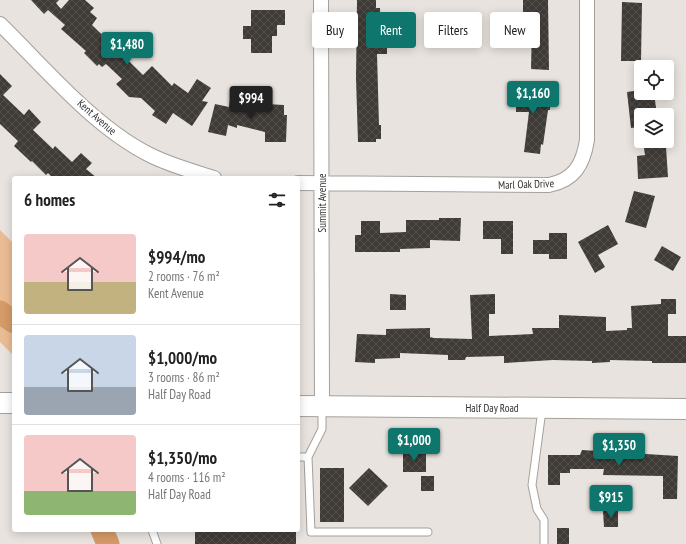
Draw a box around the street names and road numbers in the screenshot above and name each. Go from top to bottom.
street label: Kent Avenue [75,96,120,138]
street label: Summit Avenue [315,173,329,233]
street label: Marl Oak Drive [498,176,555,192]
street label: Half Day Road [465,401,519,415]

